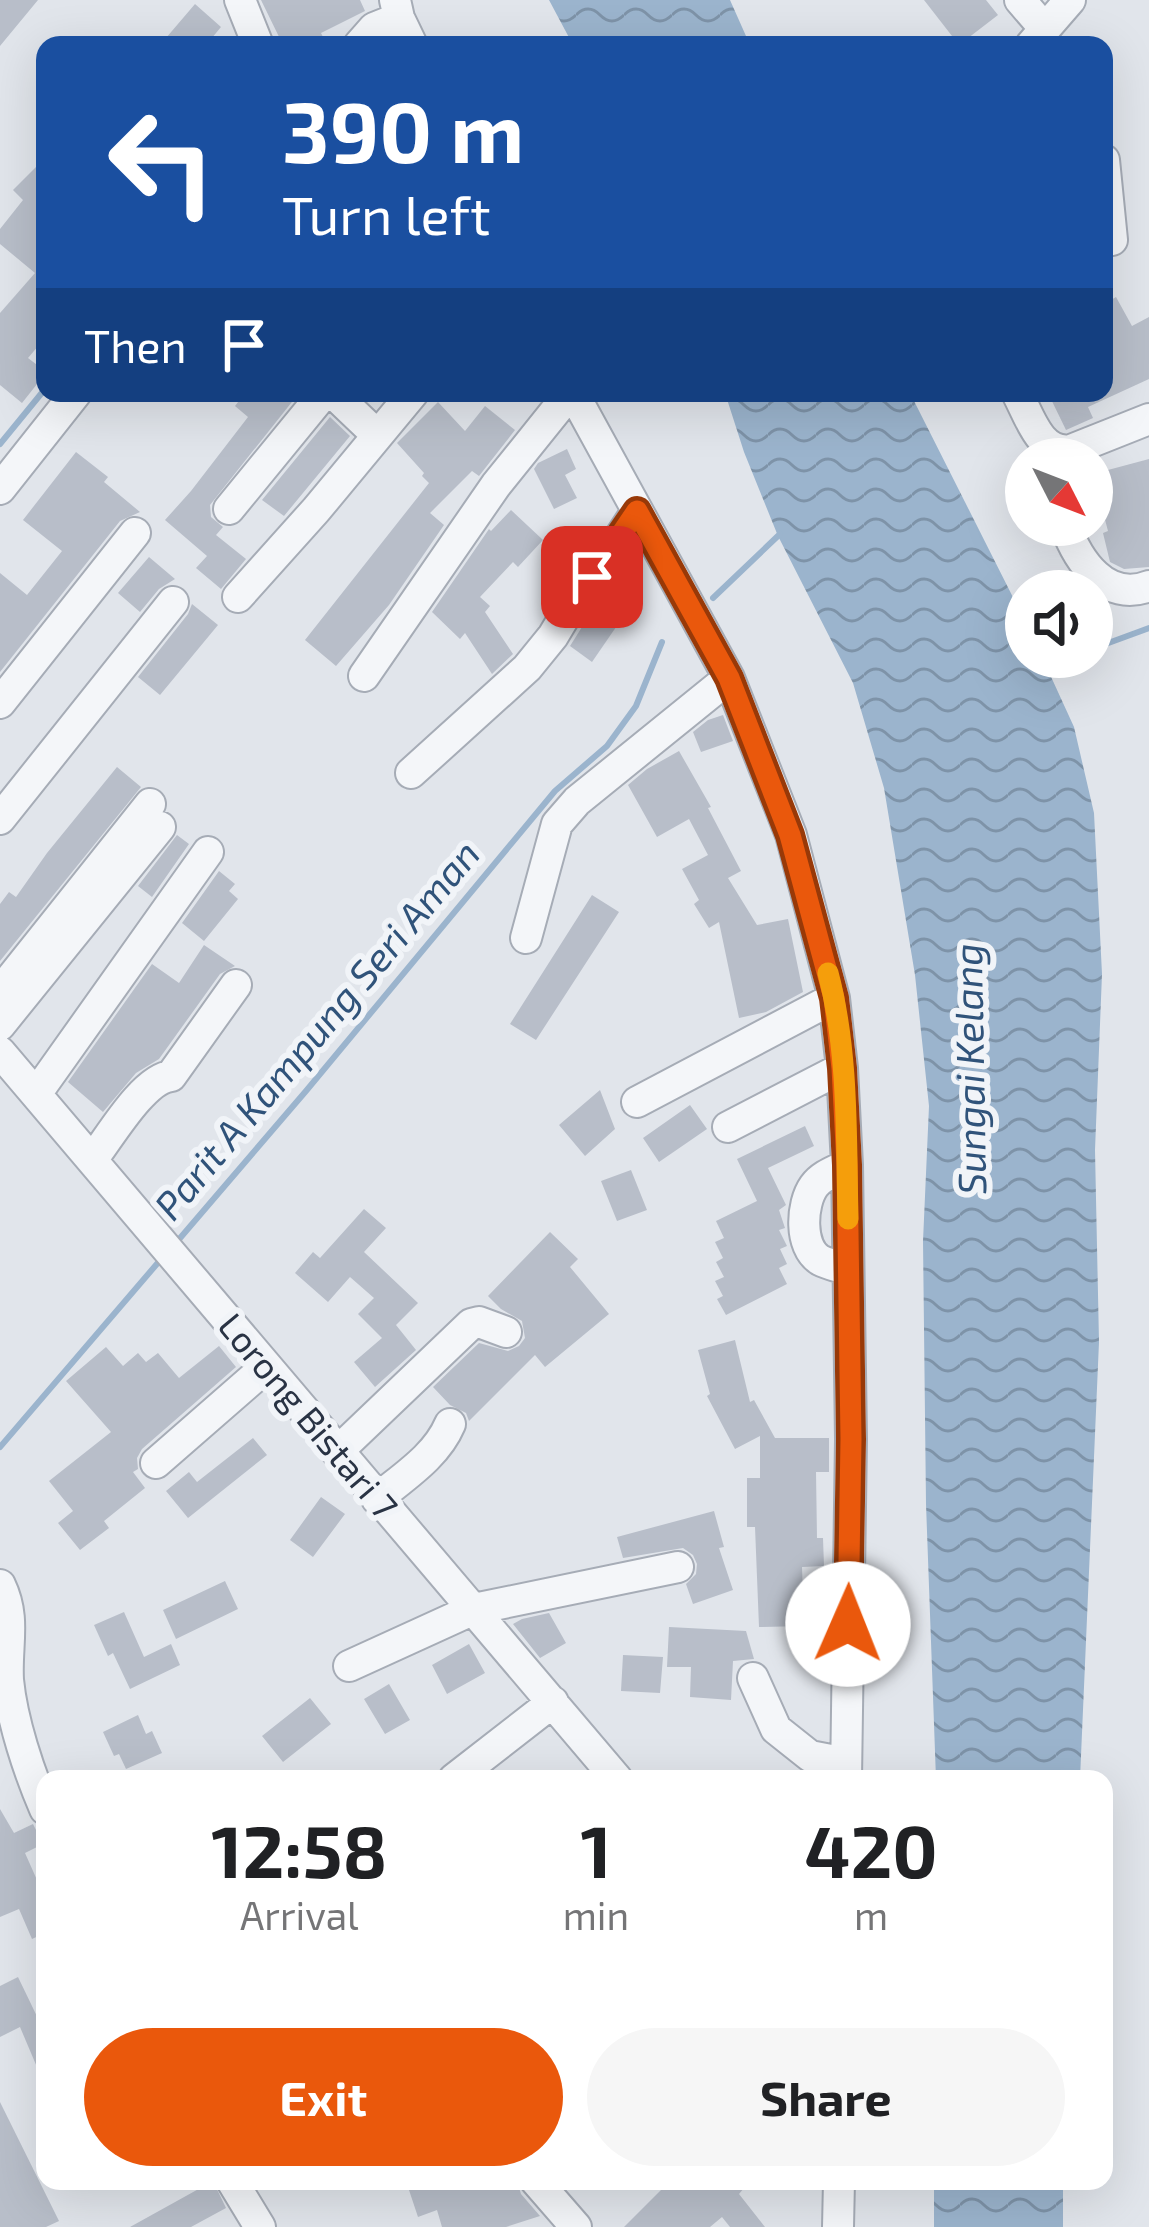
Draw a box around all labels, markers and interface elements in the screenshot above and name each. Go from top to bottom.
text: 390 m [282,79,524,180]
icon: left [84,84,240,240]
text: Turn left [282,181,491,246]
icon: arrive [211,312,277,378]
text: Then [84,318,187,372]
north arrow [1005,438,1113,546]
map controls [1005,438,1113,678]
pin [541,526,643,628]
icon: arrive [559,544,625,610]
button: sound [1005,570,1113,678]
water label: Parit A Kampung Seri Aman [143,830,488,1228]
water label: Sungai Kelang [943,943,994,1195]
street label: Lorong Bistari 7 [211,1303,408,1527]
position arrow [785,1561,911,1687]
text: 12:58 [211,1806,387,1892]
text: 1 [580,1806,612,1892]
text: 420 [805,1806,938,1892]
text: Arrival [240,1891,359,1938]
text: min [563,1891,629,1938]
text: m [854,1891,888,1938]
button: Exit [84,2028,563,2166]
button: Share [587,2028,1065,2166]

